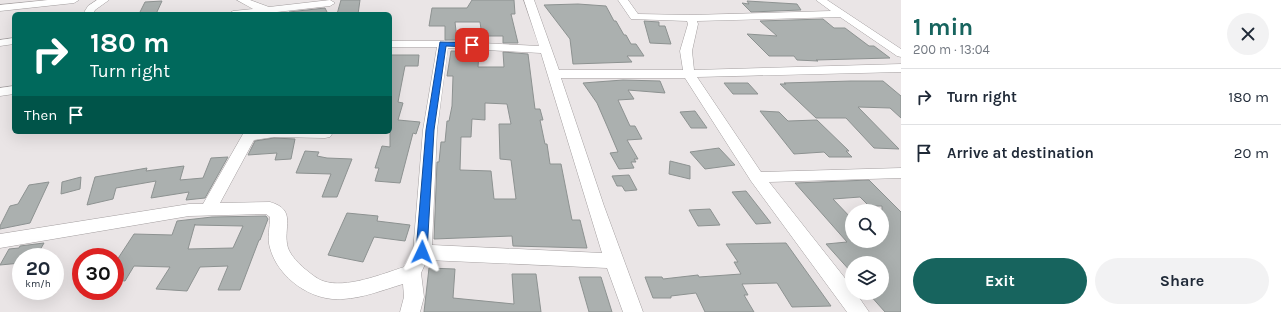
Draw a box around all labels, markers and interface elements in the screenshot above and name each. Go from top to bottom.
text: 1 min [913,13,973,41]
button: close [1227,13,1269,55]
text: 180 m [90,26,169,59]
icon: right [24,28,76,80]
pin [455,28,489,62]
icon: arrive [461,34,483,56]
text: 200 m · 13:04 [913,42,990,57]
text: Turn right [90,60,170,82]
icon: right [913,86,935,108]
text: Turn right [947,88,1017,106]
text: 180 m [1228,88,1269,106]
icon: arrive [65,104,87,126]
text: Then [24,106,57,124]
icon: arrive [913,142,935,164]
text: Arrive at destination [947,144,1094,162]
text: 20 m [1234,144,1269,162]
map controls [845,204,889,300]
button: search [845,204,889,248]
position arrow [401,231,443,273]
speed limit sign: 30 [72,248,124,300]
button: layers [845,256,889,300]
text: 20 [26,257,50,280]
button: Exit [913,258,1087,304]
button: Share [1095,258,1269,304]
text: km/h [25,278,51,290]

